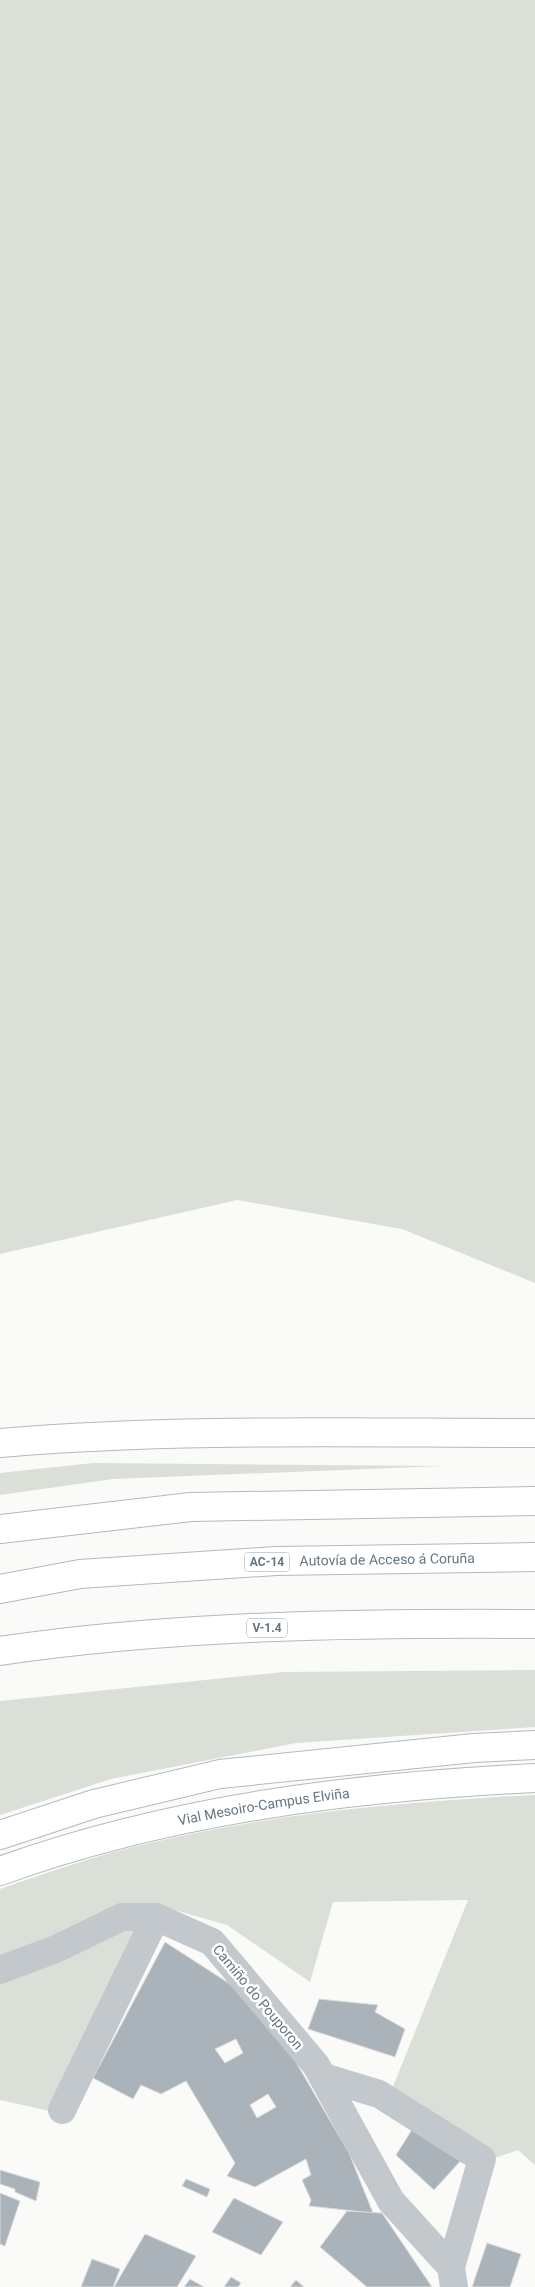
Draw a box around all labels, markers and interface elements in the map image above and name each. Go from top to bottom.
street label: Autovía de Acceso á Coruña [299,1550,475,1569]
road number: AC-14 [244,1552,290,1571]
road number: V-1.4 [247,1619,287,1638]
street label: Vial Mesoiro-Campus Elviña [176,1785,350,1828]
street label: Camiño do Pouporon [210,1941,306,2053]

